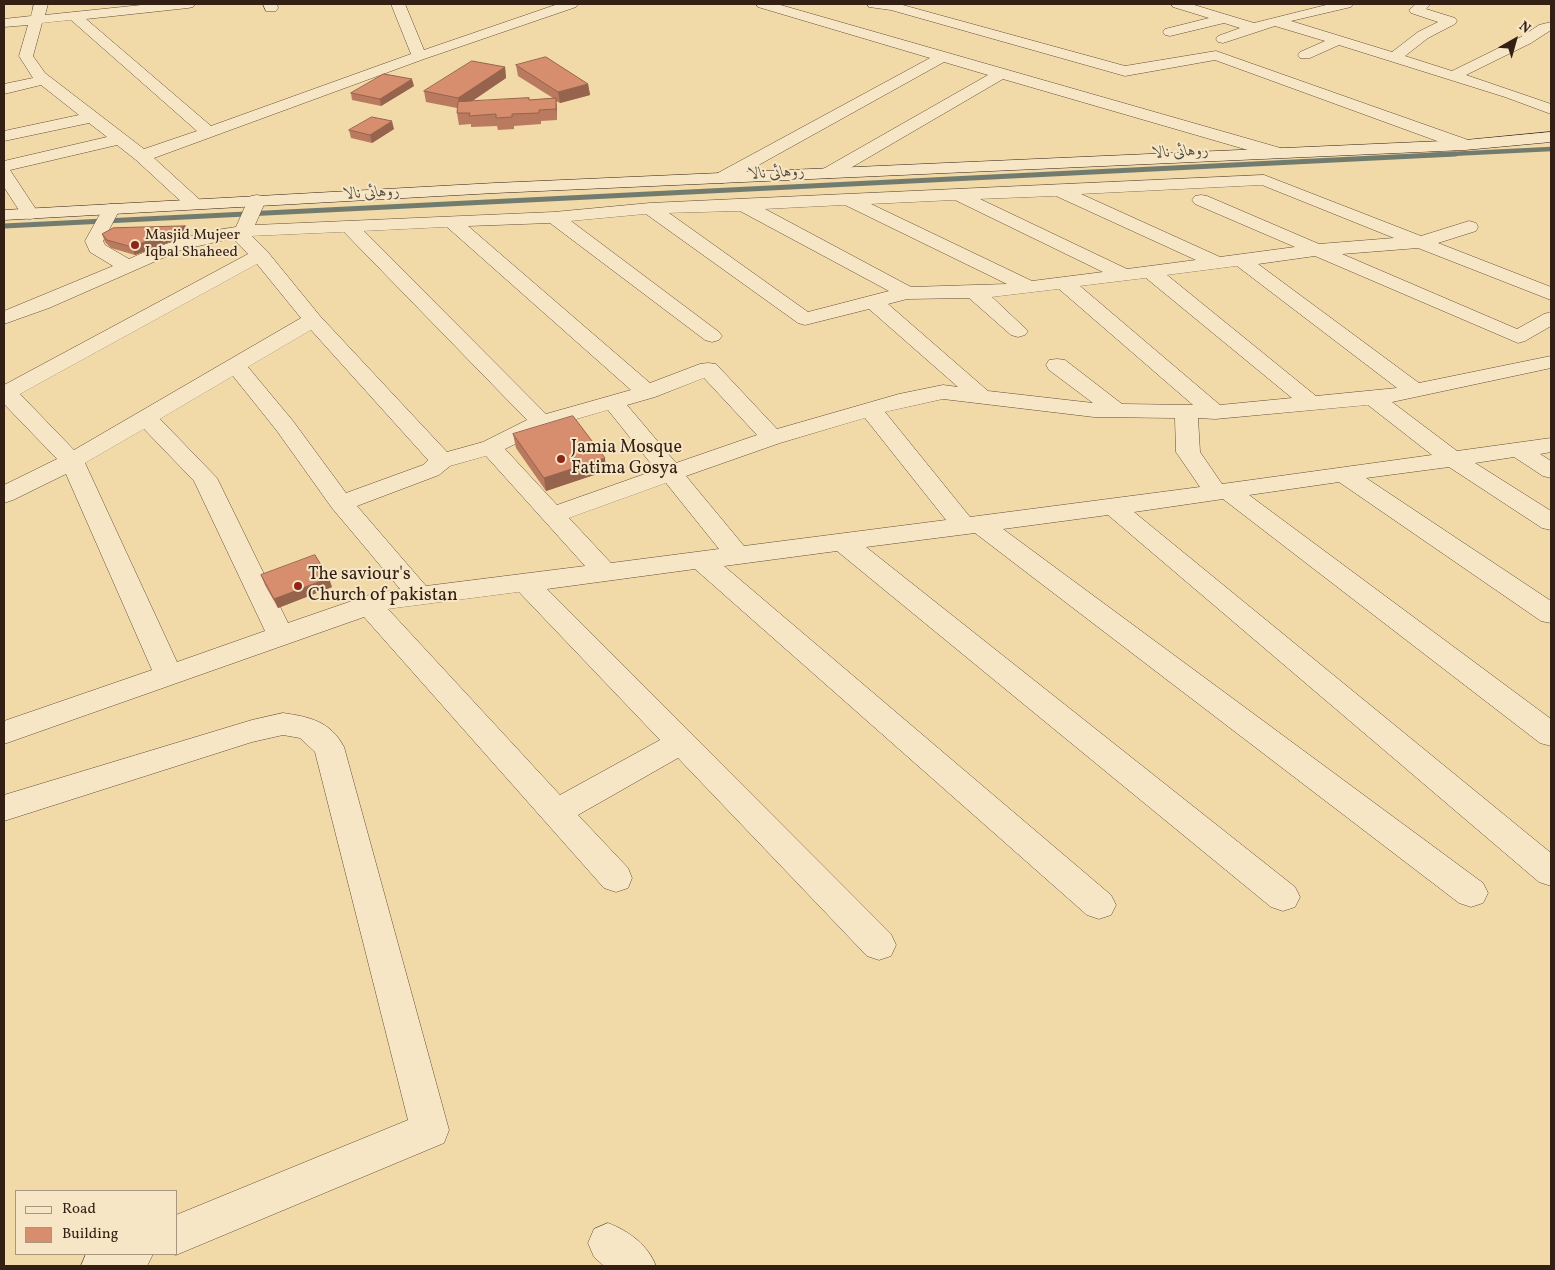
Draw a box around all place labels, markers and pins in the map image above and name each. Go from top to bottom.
place label: Masjid Mujeer Iqbal Shaheed [145,227,240,262]
marker: Masjid Mujeer Iqbal Shaheed [129,239,141,251]
place label: Jamia Mosque Fatima Gosya [571,438,682,480]
marker: Jamia Mosque Fatima Gosya [555,453,567,465]
place label: The saviour's Church of pakistan [308,565,458,608]
marker: The saviour's Church of pakistan [292,580,304,592]

